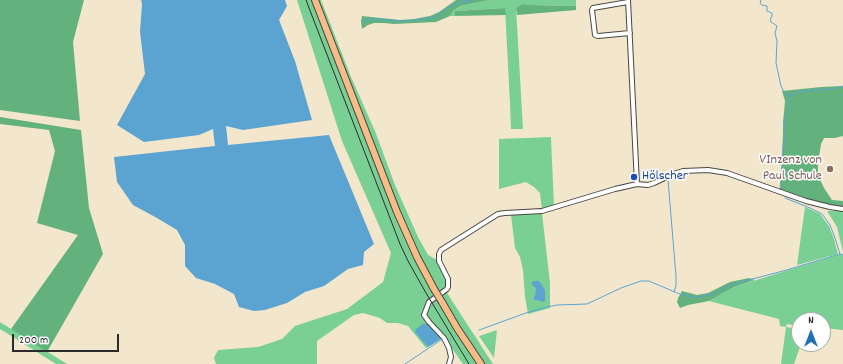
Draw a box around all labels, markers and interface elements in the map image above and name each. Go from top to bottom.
place label: VInzenz von Paul Schule [759,153,822,186]
marker: VInzenz von Paul Schule [825,164,835,174]
place label: Hölscher [642,169,688,185]
marker: Hölscher [629,172,639,182]
north arrow [791,312,831,352]
text: N [808,313,814,329]
scale bar [14,326,121,352]
text: 200 m [19,332,48,349]

